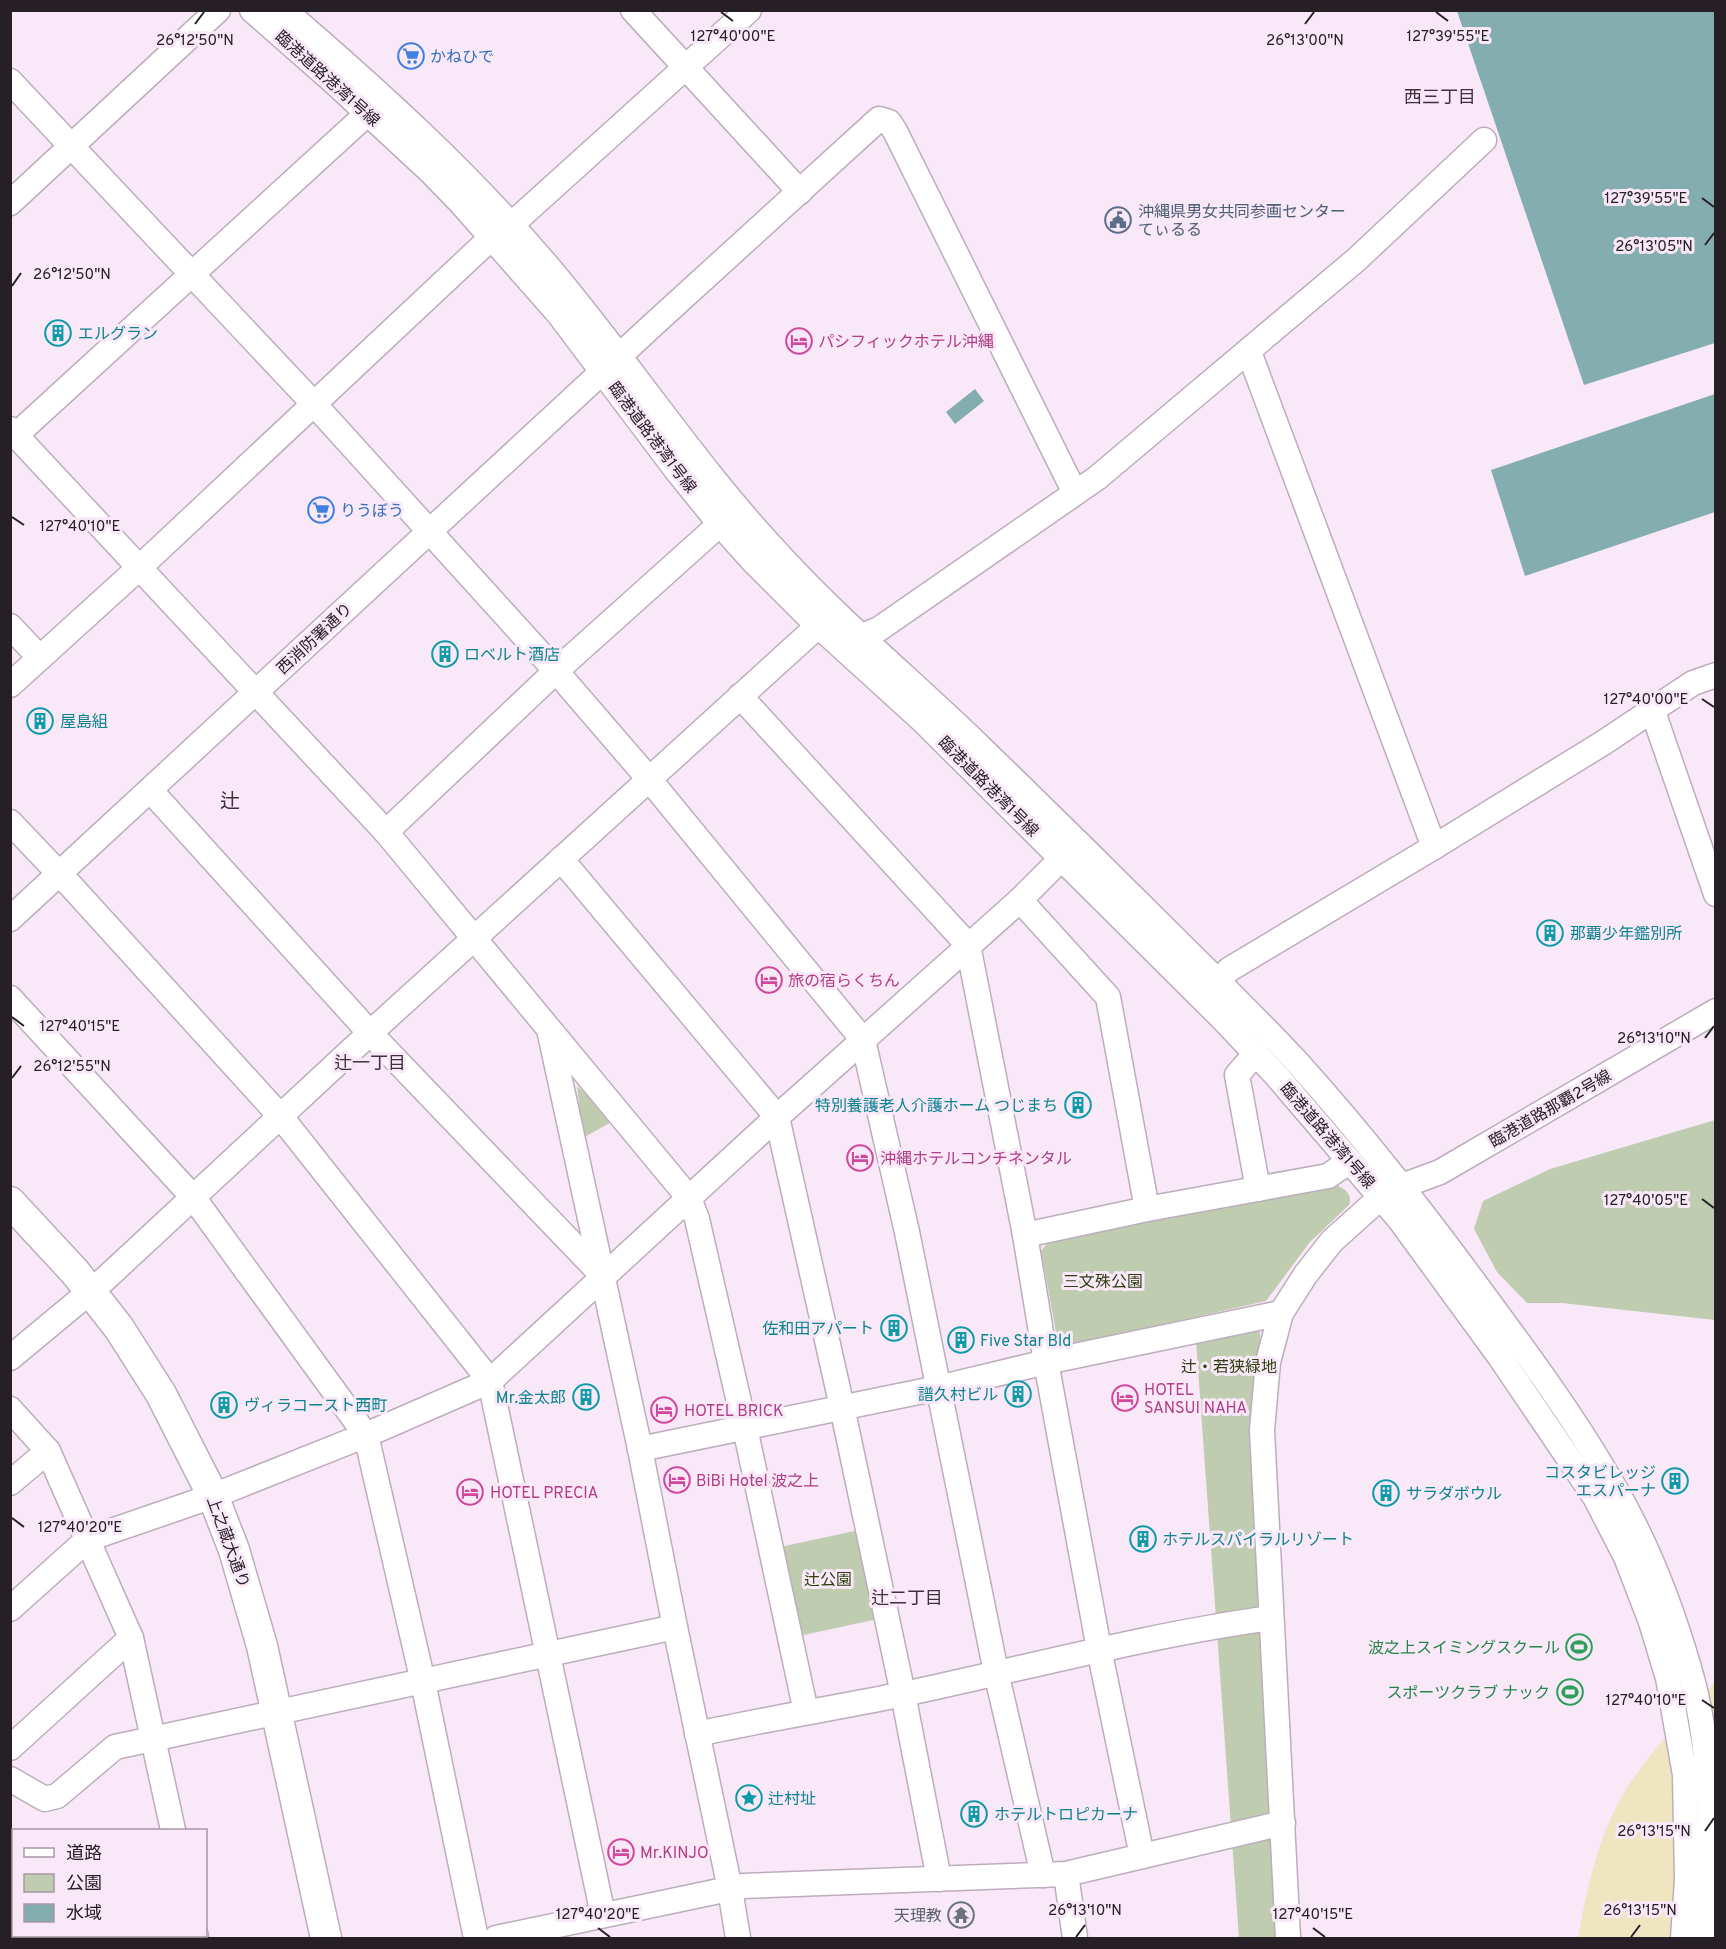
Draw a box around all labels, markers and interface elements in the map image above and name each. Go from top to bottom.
street label: 臨港道路港湾1号線 [270,27,383,132]
text: 127°40'00"E [691,28,775,47]
text: 127°39'55"E [1406,28,1490,47]
text: 26°12'50"N [156,32,234,51]
text: 26°13'00"N [1266,32,1344,51]
supermarket icon: かねひで [396,41,426,71]
place label: かねひで [430,48,494,68]
district label: 西三丁目 [1404,87,1476,110]
text: 127°39'55"E [1604,190,1688,209]
place label: 沖縄県男女共同参画センター てぃるる [1138,203,1346,241]
public building icon: 沖縄県男女共同参画センター てぃるる [1103,205,1133,235]
text: 26°13'05"N [1615,238,1693,257]
text: 26°12'50"N [33,266,111,285]
building icon: エルグラン [43,318,73,348]
place label: エルグラン [78,325,158,345]
hotel icon: パシフィックホテル沖縄 [784,326,814,356]
place label: パシフィックホテル沖縄 [818,333,994,353]
street label: 臨港道路港湾1号線 [603,379,700,498]
supermarket icon: りうぼう [306,495,336,525]
place label: りうぼう [340,502,404,522]
text: 127°40'10"E [40,518,121,537]
street label: 西消防署通り [273,599,357,680]
building icon: ロベルト酒店 [430,639,460,669]
place label: ロベルト酒店 [464,646,560,666]
text: 127°40'00"E [1604,691,1688,710]
building icon: 屋島組 [25,706,55,736]
place label: 屋島組 [60,713,108,733]
street label: 臨港道路港湾1号線 [933,733,1042,842]
district label: 辻 [220,790,240,816]
building icon: 那覇少年鑑別所 [1535,918,1565,948]
place label: 那覇少年鑑別所 [1570,925,1682,945]
hotel icon: 旅の宿らくちん [754,965,784,995]
place label: 旅の宿らくちん [788,972,900,992]
text: 127°40'15"E [40,1018,120,1037]
text: 26°13'10"N [1617,1030,1691,1049]
district label: 辻一丁目 [334,1053,406,1076]
text: 26°12'55"N [33,1058,111,1077]
street label: 臨港道路那覇2号線 [1486,1067,1616,1153]
street label: 臨港道路港湾1号線 [1275,1079,1378,1193]
building icon: 特別養護老人介護ホーム つじまち [1063,1090,1093,1120]
place label: 特別養護老人介護ホーム つじまち [815,1097,1058,1117]
hotel icon: 沖縄ホテルコンチネンタル [845,1143,875,1173]
place label: 沖縄ホテルコンチネンタル [880,1150,1072,1170]
text: 127°40'05"E [1604,1192,1688,1211]
park label: 三文殊公園 [1063,1273,1143,1293]
building icon: 佐和田アパート [879,1313,909,1343]
place label: 佐和田アパート [762,1320,874,1340]
building icon: Five Star Bld [946,1325,976,1355]
place label: Five Star Bld [980,1332,1071,1352]
park label: 辻・若狭緑地 [1181,1358,1277,1378]
building icon: 譜久村ビル [1003,1379,1033,1409]
place label: HOTEL SANSUI NAHA [1144,1381,1247,1419]
building icon: Mr.金太郎 [571,1382,601,1412]
hotel icon: HOTEL SANSUI NAHA [1110,1383,1140,1413]
place label: 譜久村ビル [918,1386,998,1406]
place label: Mr.金太郎 [496,1389,566,1409]
building icon: ヴィラコースト西町 [209,1390,239,1420]
hotel icon: HOTEL BRICK [649,1395,679,1425]
place label: ヴィラコースト西町 [244,1397,387,1417]
place label: HOTEL BRICK [684,1402,784,1422]
place label: コスタビレッジ エスパーナ [1544,1464,1656,1502]
hotel icon: BiBi Hotel 波之上 [662,1465,692,1495]
building icon: コスタビレッジ エスパーナ [1660,1466,1690,1496]
place label: BiBi Hotel 波之上 [696,1472,819,1492]
hotel icon: HOTEL PRECIA [455,1477,485,1507]
building icon: サラダボウル [1371,1478,1401,1508]
place label: HOTEL PRECIA [490,1484,598,1504]
place label: サラダボウル [1406,1485,1502,1505]
street label: 上之蔵大通り [201,1494,253,1591]
text: 127°40'20"E [38,1519,122,1538]
building icon: ホテルスパイラルリゾート [1128,1524,1158,1554]
place label: ホテルスパイラルリゾート [1162,1531,1354,1551]
park label: 辻公園 [804,1571,852,1591]
district label: 辻二丁目 [871,1588,943,1611]
sports icon: 波之上スイミングスクール [1564,1632,1594,1662]
place label: 波之上スイミングスクール [1368,1639,1560,1659]
sports icon: スポーツクラブ ナック [1555,1677,1585,1707]
place label: スポーツクラブ ナック [1387,1684,1550,1704]
text: 127°40'10"E [1606,1692,1687,1711]
place icon: 辻村址 [734,1783,764,1813]
place label: 辻村址 [768,1790,816,1810]
building icon: ホテルトロピカーナ [959,1799,989,1829]
place label: ホテルトロピカーナ [994,1806,1138,1826]
text: 26°13'15"N [1617,1823,1691,1842]
legend [12,1829,207,1937]
hotel icon: Mr.KINJO [606,1837,636,1867]
text: 道路 [66,1843,102,1866]
place label: Mr.KINJO [640,1844,709,1864]
text: 公園 [66,1873,102,1896]
temple icon: 天理教 [946,1900,976,1930]
text: 26°13'10"N [1048,1902,1122,1921]
text: 26°13'15"N [1603,1902,1677,1921]
text: 水域 [66,1903,102,1926]
text: 127°40'20"E [556,1906,640,1925]
text: 127°40'15"E [1273,1906,1353,1925]
place label: 天理教 [894,1907,942,1927]

